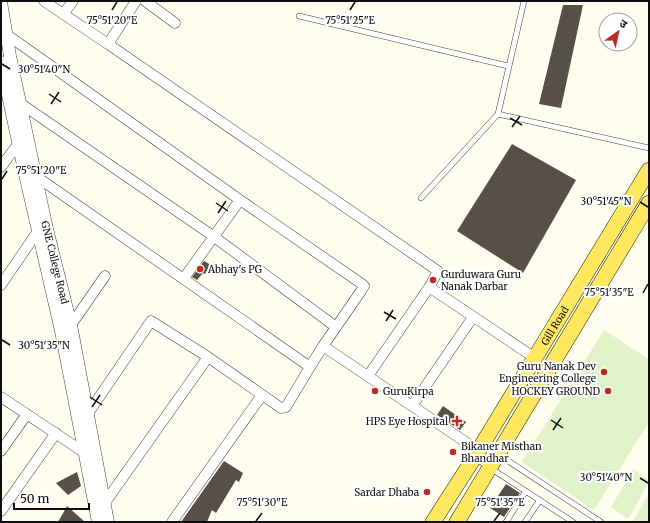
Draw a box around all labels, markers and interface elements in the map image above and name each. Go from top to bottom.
north arrow [598,12,638,52]
text: 75°51'20"E [87,14,138,27]
text: 75°51'25"E [325,14,375,27]
text: उ [617,16,630,32]
text: 30°51'40"N [18,63,70,76]
text: 75°51'20"E [16,164,67,177]
text: 30°51'45"N [581,195,632,208]
street label: GNE College Road [39,220,72,305]
place label: Abhay's PG [207,263,263,276]
marker: Abhay's PG [195,264,205,274]
place label: Gurduwara Guru Nanak Darbar [441,268,521,293]
marker: Gurduwara Guru Nanak Darbar [428,275,438,285]
text: 75°51'35"E [584,286,634,299]
street label: Gill Road [538,304,571,347]
text: 30°51'35"N [18,339,70,352]
place label: Guru Nanak Dev Engineering College [499,360,596,385]
marker: Guru Nanak Dev Engineering College [599,367,609,377]
place label: GuruKirpa [383,385,434,398]
place label: HOCKEY GROUND [512,385,600,398]
marker: GuruKirpa [370,386,380,396]
marker: HOCKEY GROUND [603,386,613,396]
place label: HPS Eye Hospital [366,415,448,428]
marker: HPS Eye Hospital [451,415,463,427]
place label: Bikaner Misthan Bhandhar [461,440,542,465]
marker: Bikaner Misthan Bhandhar [448,447,458,457]
text: 30°51'40"N [580,471,632,484]
scale bar [14,485,89,511]
place label: Sardar Dhaba [354,486,420,499]
marker: Sardar Dhaba [422,487,432,497]
text: 50 m [20,491,49,506]
text: 75°51'30"E [237,496,288,509]
text: 75°51'35"E [475,496,525,509]

